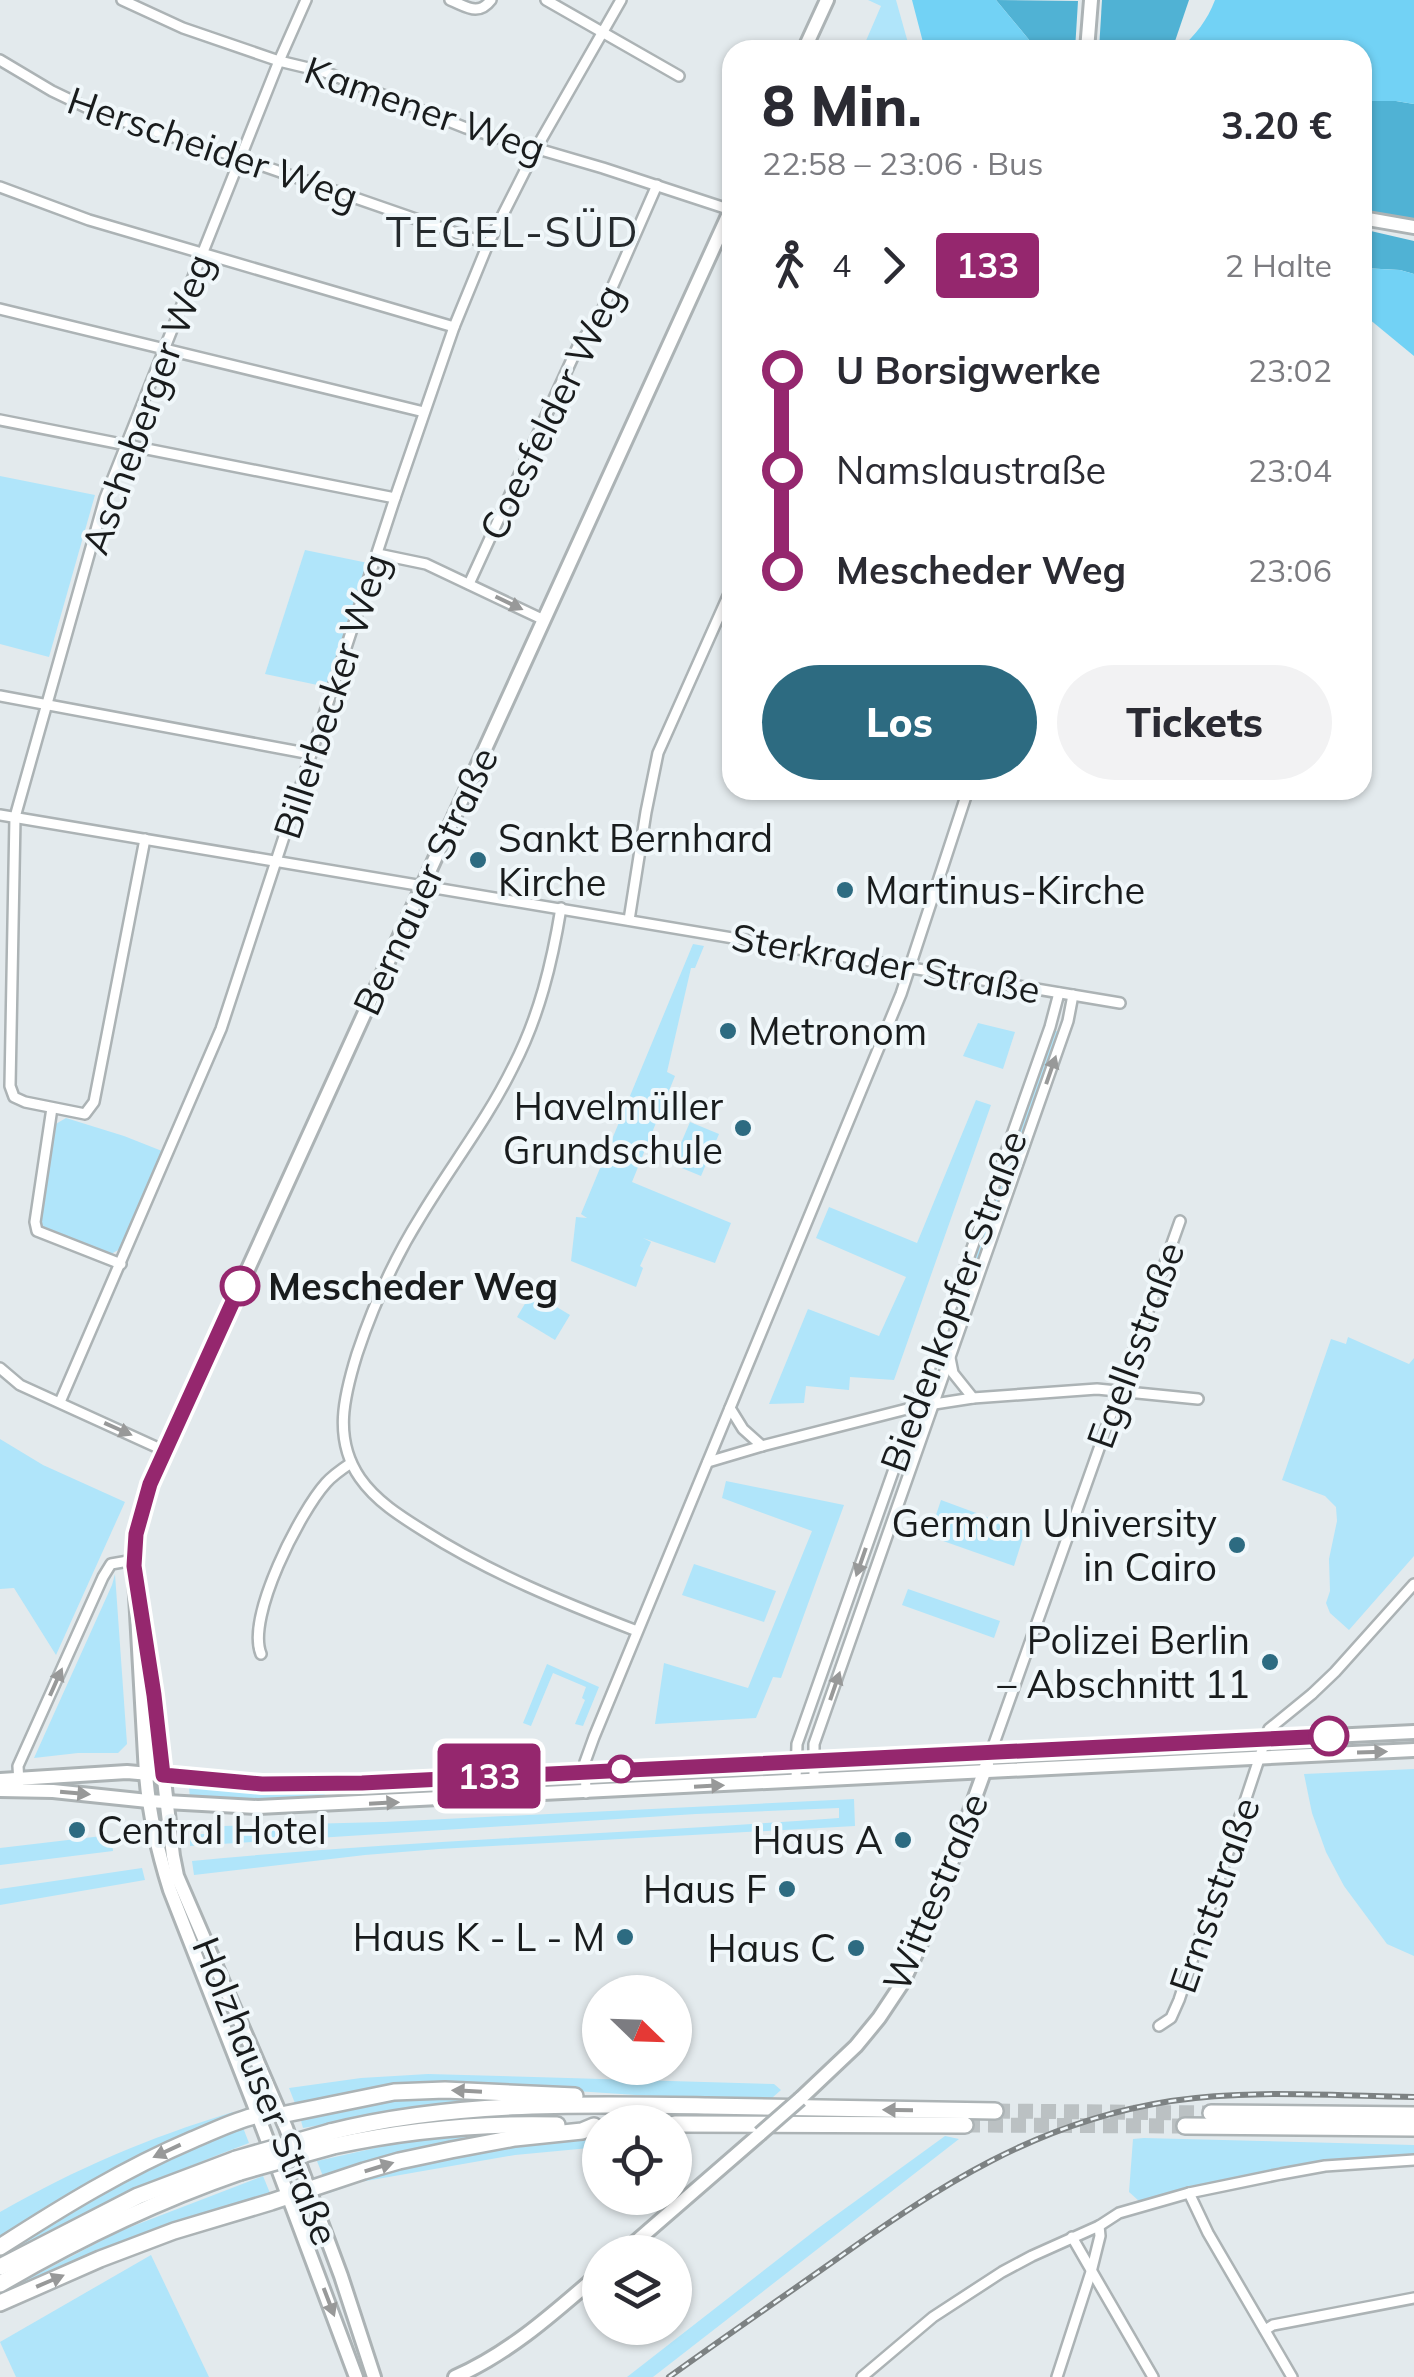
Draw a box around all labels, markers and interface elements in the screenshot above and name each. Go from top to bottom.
street label: Kamener Weg [298,45,552,173]
text: 8 Min. [762,71,922,140]
street label: Herscheider Weg [62,76,364,220]
text: 3.20 € [1221,101,1332,149]
text: 22:58 – 23:06 · Bus [762,143,1043,183]
district label: TEGEL-SÜD [386,205,640,258]
icon: walk [762,238,817,293]
icon: forward [866,238,921,293]
text: 133 [956,243,1019,287]
text: 4 [832,245,851,285]
text: 2 Halte [1225,245,1332,285]
street label: Ascheberger Weg [70,247,224,561]
street label: Coesfelder Weg [468,276,634,548]
text: U Borsigwerke [836,346,1101,394]
text: 23:02 [1248,350,1332,390]
text: Namslaustraße [836,446,1106,494]
text: 23:04 [1248,450,1332,490]
text: Mescheder Weg [836,546,1126,594]
street label: Billerbecker Weg [262,547,400,845]
text: 23:06 [1248,550,1332,590]
one-way arrow [495,595,524,612]
button: Los [762,665,1037,780]
button: Tickets [1057,665,1332,780]
street label: Bernauer Straße [342,740,508,1022]
place label: Sankt Bernhard Kirche [498,814,773,906]
marker: Sankt Bernhard Kirche [467,849,489,871]
place label: Martinus-Kirche [865,866,1145,914]
marker: Martinus-Kirche [834,879,856,901]
street label: Sterkrader Straße [728,912,1044,1014]
place label: Metronom [748,1007,927,1055]
marker: Metronom [717,1020,739,1042]
one-way arrow [1044,1055,1059,1085]
place label: Havelmüller Grundschule [503,1082,723,1174]
marker: Havelmüller Grundschule [732,1117,754,1139]
street label: Biedenkopfer Straße [869,1124,1037,1478]
street label: Egellsstraße [1076,1235,1194,1455]
place label: Mescheder Weg [268,1262,558,1310]
marker: Mescheder Weg [221,1267,259,1305]
one-way arrow [104,1421,133,1438]
place label: German University in Cairo [892,1499,1217,1591]
marker: German University in Cairo [1226,1534,1248,1556]
one-way arrow [853,1548,868,1578]
place label: Polizei Berlin – Abschnitt 11 [997,1616,1250,1708]
marker: Polizei Berlin – Abschnitt 11 [1259,1651,1281,1673]
one-way arrow [48,1667,64,1697]
one-way arrow [828,1670,843,1700]
unlabelled marker [1310,1717,1348,1755]
line badge: 133 [432,1744,546,1808]
one-way arrow [1356,1744,1388,1760]
text: 133 [457,1754,521,1798]
unlabelled marker [608,1756,634,1782]
one-way arrow [693,1778,725,1794]
one-way arrow [59,1786,91,1802]
street label: Wittestraße [872,1786,998,1998]
street label: Ernststraße [1158,1791,1270,1999]
one-way arrow [369,1795,401,1811]
place label: Central Hotel [97,1806,327,1854]
place label: Haus A [752,1816,883,1864]
marker: Central Hotel [66,1819,88,1841]
marker: Haus A [892,1829,914,1851]
place label: Haus F [643,1865,767,1913]
marker: Haus F [776,1878,798,1900]
place label: Haus K - L - M [353,1913,605,1961]
place label: Haus C [707,1924,836,1972]
marker: Haus K - L - M [614,1926,636,1948]
street label: Holzhauser Straße [182,1930,350,2252]
marker: Haus C [845,1937,867,1959]
north arrow [582,1975,692,2085]
map controls [582,1975,692,2345]
one-way arrow [450,2083,482,2099]
one-way arrow [881,2101,913,2117]
button: locate [582,2105,692,2215]
one-way arrow [153,2143,182,2159]
one-way arrow [364,2159,395,2174]
button: layers [582,2235,692,2345]
one-way arrow [35,2273,65,2289]
one-way arrow [322,2287,337,2317]

